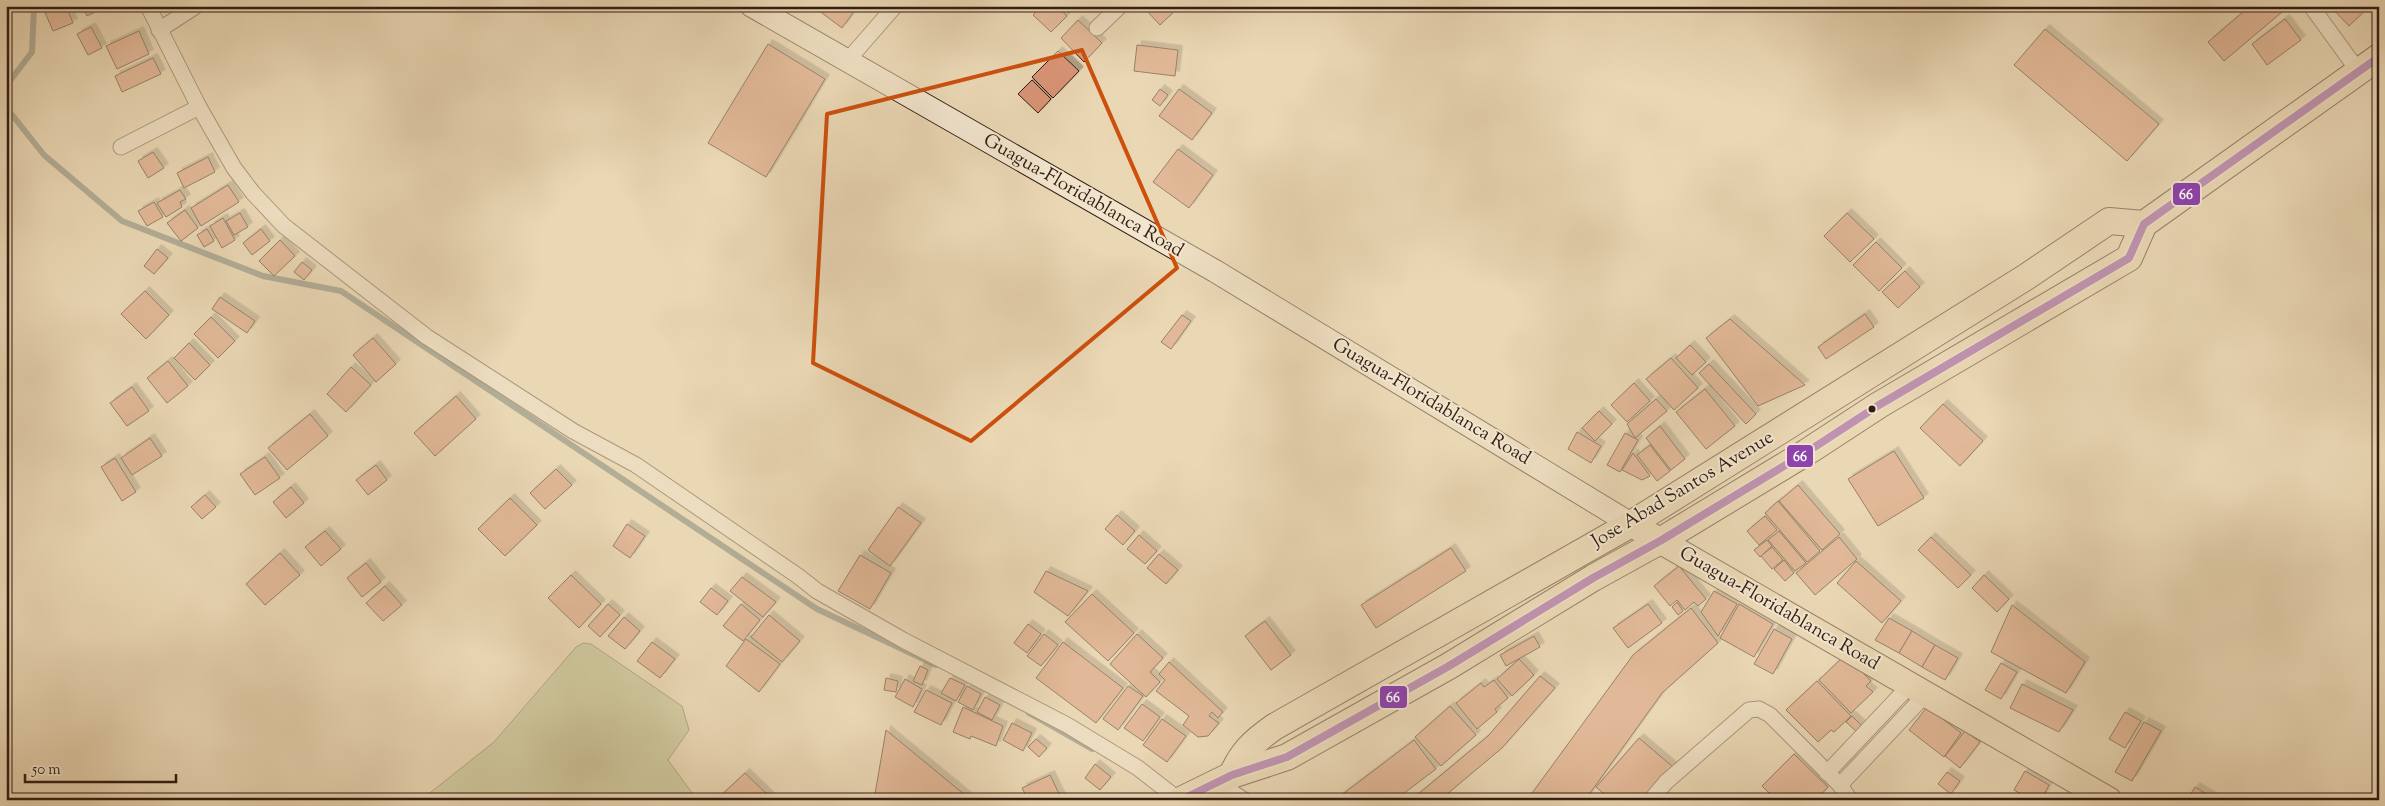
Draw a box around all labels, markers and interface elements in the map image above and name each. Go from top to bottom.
street label: Guagua-Floridablanca Road [978,127,1188,265]
line badge: 66 [2172,182,2201,206]
text: 66 [2179,186,2193,206]
street label: Guagua-Floridablanca Road [1327,332,1536,472]
unlabelled marker [1867,404,1877,414]
street label: Jose Abad Santos Avenue [1586,425,1779,556]
line badge: 66 [1786,444,1814,468]
text: 66 [1793,448,1807,468]
street label: Guagua-Floridablanca Road [1674,540,1884,678]
line badge: 66 [1379,685,1408,709]
text: 66 [1386,689,1400,709]
scale bar [25,751,176,783]
text: 50 m [31,760,61,781]

